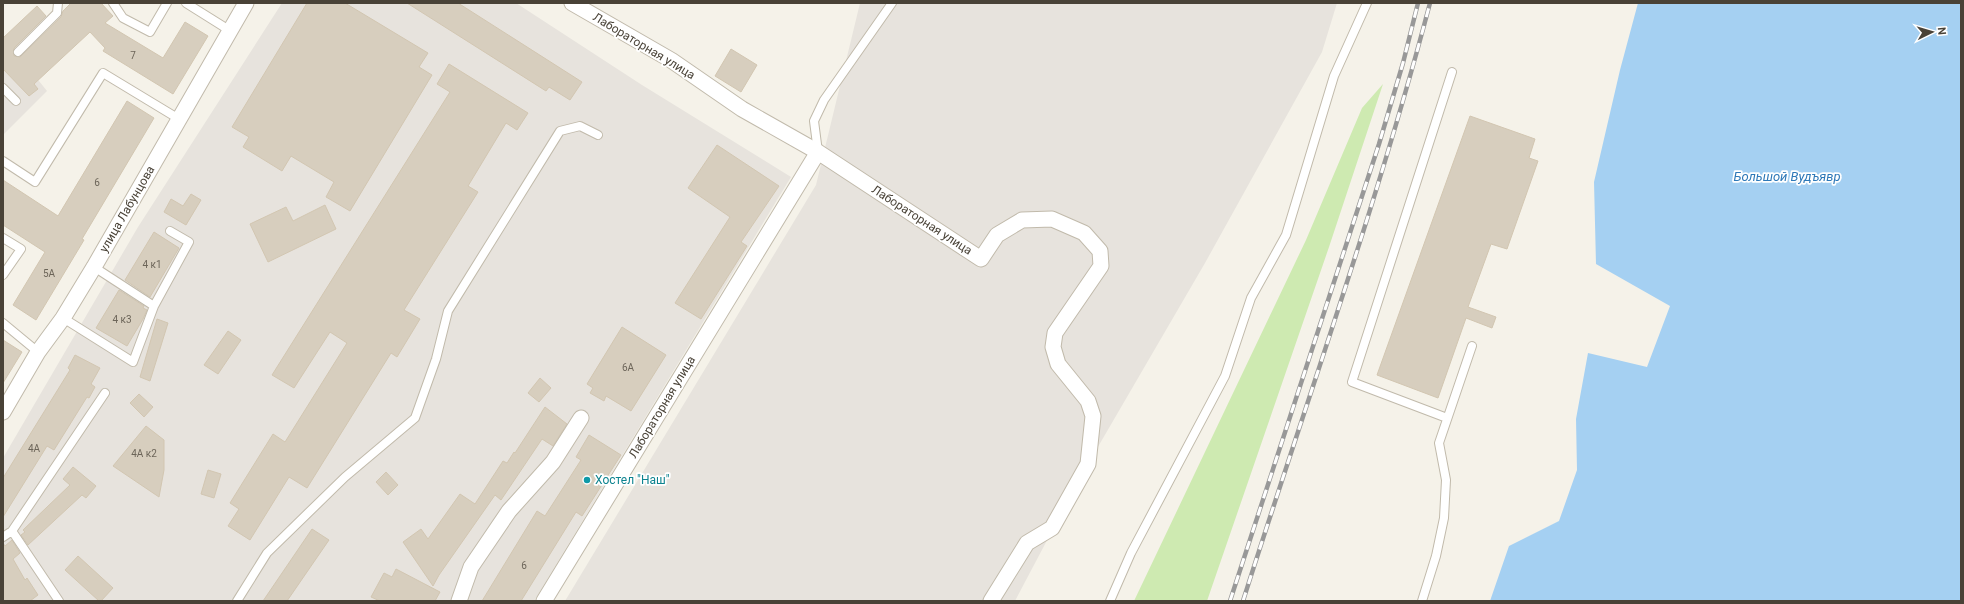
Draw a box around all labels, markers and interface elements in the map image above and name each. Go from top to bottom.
street label: Лабораторная улица [590,10,698,82]
north arrow [1912,12,1952,52]
text: N [1935,27,1948,36]
house number: 7 [130,50,136,61]
street label: улица Лабунцова [97,163,157,255]
water label: Большой Вудъявр [1733,169,1841,184]
house number: 6 [94,177,100,188]
street label: Лабораторная улица [869,182,975,258]
house number: 4 к1 [142,259,162,270]
house number: 5А [43,268,56,279]
house number: 4 к3 [112,314,132,325]
street label: Лабораторная улица [626,353,698,461]
house number: 6А [622,362,635,373]
house number: 4А [28,443,41,454]
house number: 4А к2 [131,448,157,459]
place label: Хостел "Наш" [595,473,670,487]
marker: Хостел "Наш" [582,475,592,485]
house number: 6 [521,560,527,571]

